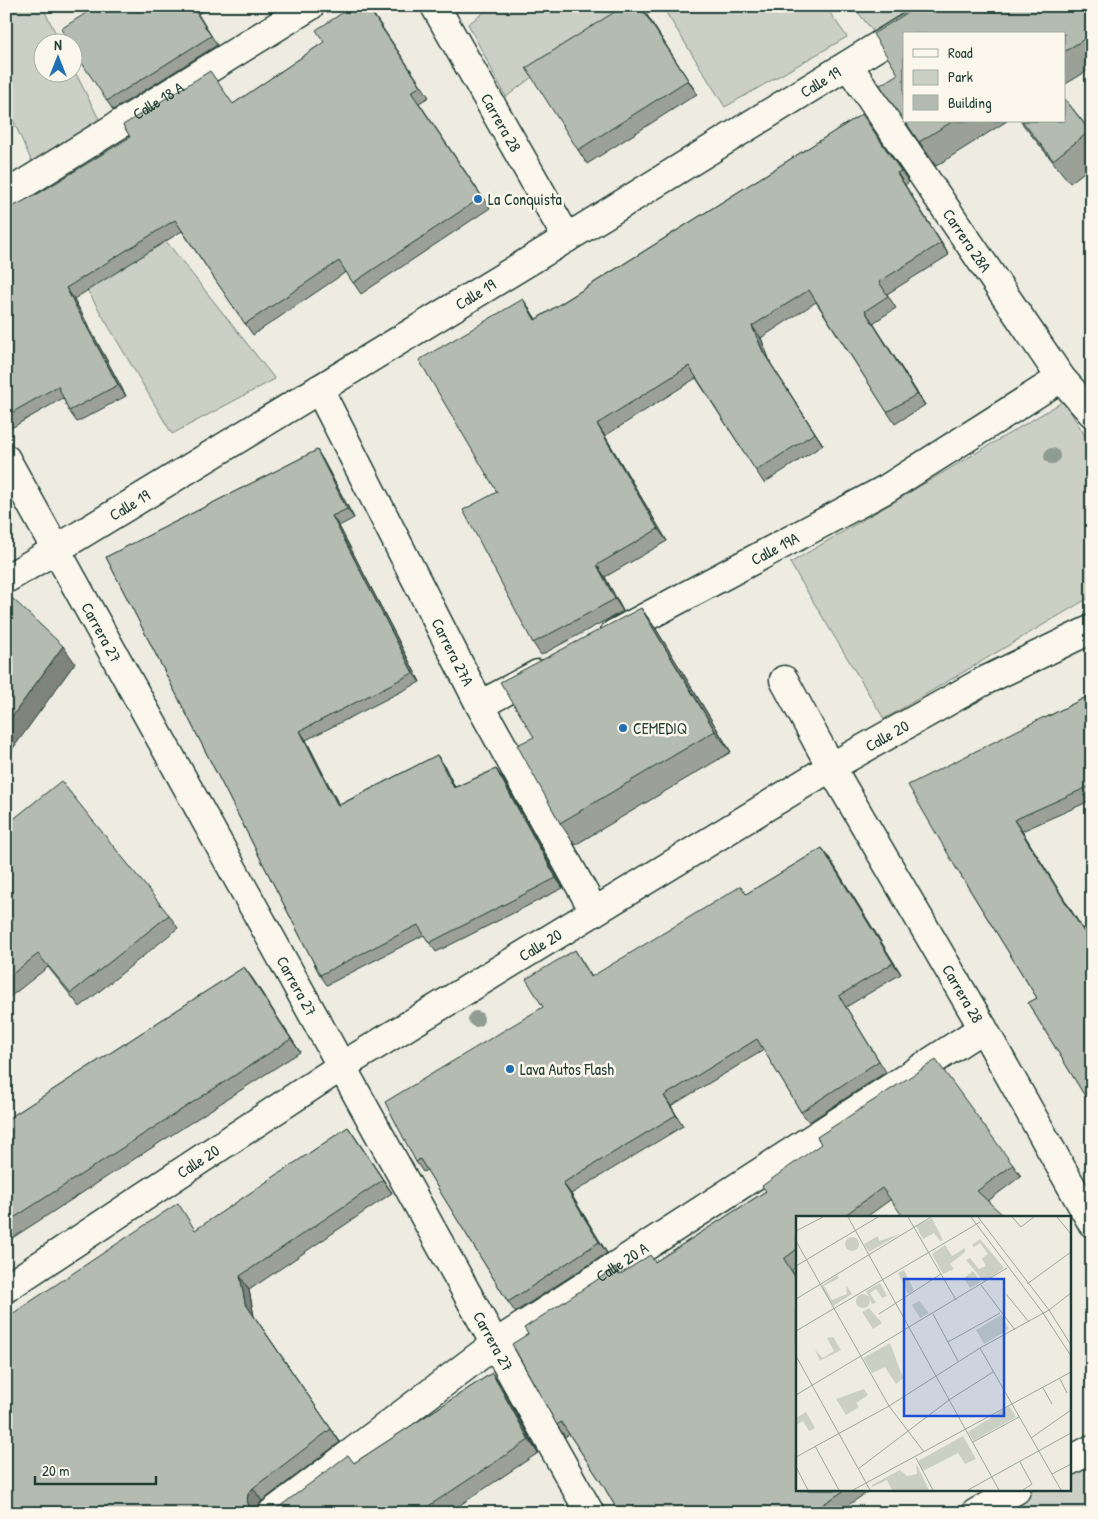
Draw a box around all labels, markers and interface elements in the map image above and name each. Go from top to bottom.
north arrow [32,32,82,82]
legend [903,32,1066,122]
text: N [54,35,62,54]
text: Road [948,42,973,63]
street label: Calle 19 [796,61,845,103]
text: Park [948,66,973,87]
street label: Calle 18 A [128,76,188,125]
street label: Carrera 28 [476,89,527,156]
text: Building [948,92,992,113]
place label: La Conquista [488,188,562,210]
marker: La Conquista [472,193,484,205]
street label: Carrera 28A [938,204,997,276]
street label: Calle 19 [451,273,500,315]
street label: Calle 19 [105,484,154,526]
street label: Calle 19A [747,526,803,570]
street label: Carrera 27 [76,598,127,666]
street label: Carrera 27A [427,614,479,690]
street label: Calle 20 [861,715,913,757]
place label: CEMEDIQ [633,717,687,739]
marker: CEMEDIQ [617,722,629,734]
street label: Calle 20 [515,923,566,966]
street label: Carrera 27 [272,952,323,1020]
street label: Carrera 28 [937,960,989,1027]
place label: Lava Autos Flash [520,1058,614,1080]
marker: Lava Autos Flash [504,1063,516,1075]
street label: Calle 20 [172,1139,223,1183]
inset map [796,1216,1070,1492]
street label: Calle 20 A [592,1237,652,1287]
street label: Carrera 27 [468,1307,519,1375]
scale bar [35,1454,156,1486]
text: 20 m [42,1460,69,1481]

